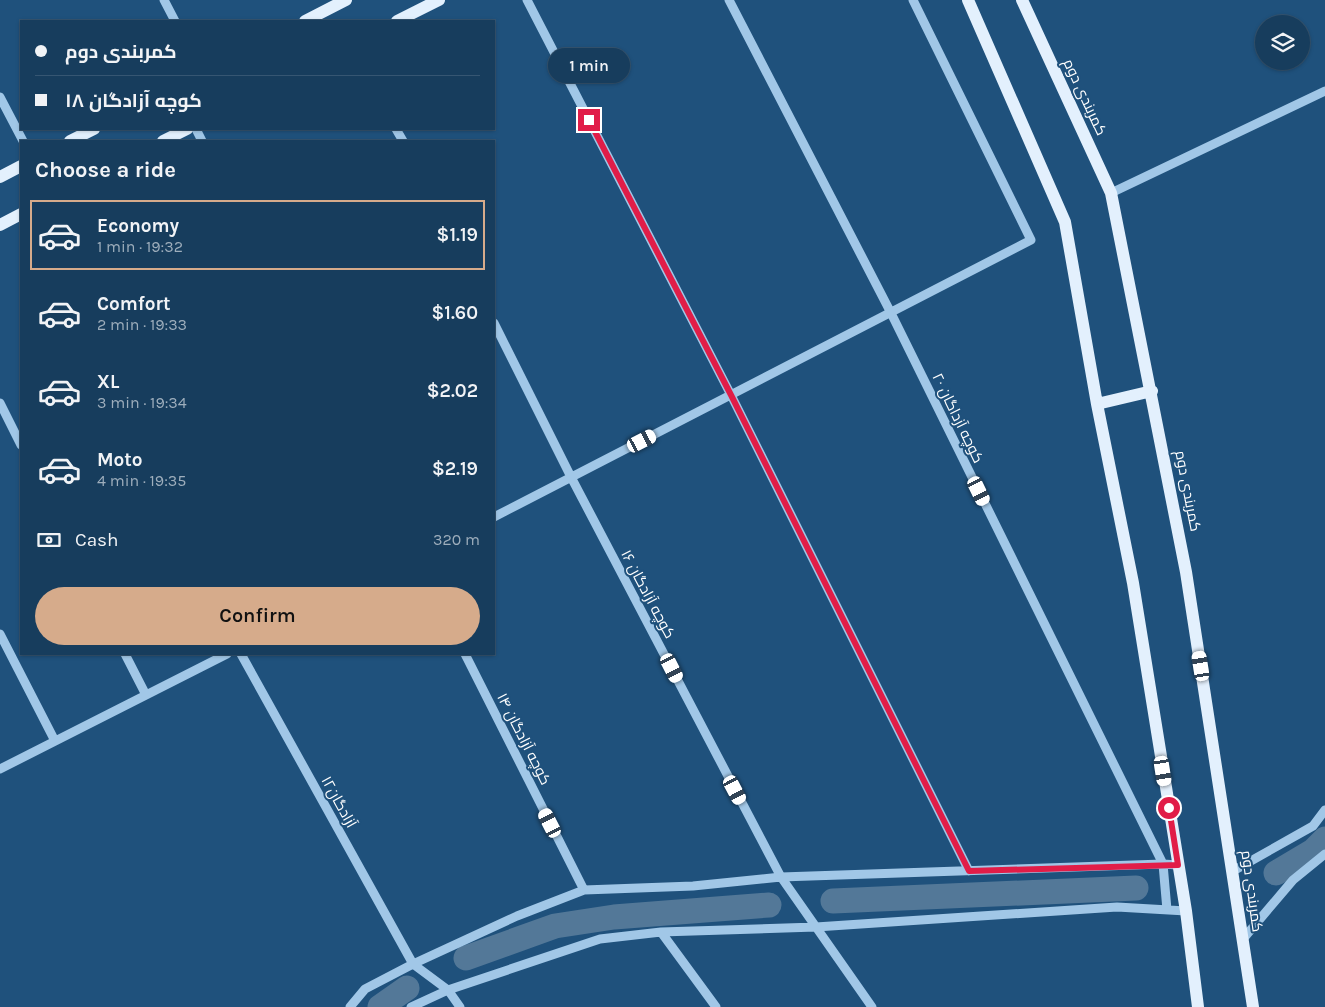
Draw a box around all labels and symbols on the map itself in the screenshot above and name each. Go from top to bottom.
callout: 1 min [548,48,630,82]
street label: کمربندی دوم [1059,56,1111,139]
route end [578,109,600,131]
street label: کوچه آزداگان ۲۰ [928,370,987,466]
car [625,428,658,454]
street label: کمربندی دوم [1170,449,1205,533]
car [965,474,992,508]
street label: کوچه آزادگان ۱۶ [616,547,679,642]
car [1191,650,1210,682]
car [658,651,685,685]
street label: کوچه آزادگان ۱۴ [492,690,555,788]
car [1153,755,1172,787]
street label: ۱۲آزادگان [317,773,361,831]
car [721,773,748,807]
route start [1158,797,1180,819]
car [536,806,563,840]
street label: کمربندی دوم [1236,849,1267,933]

